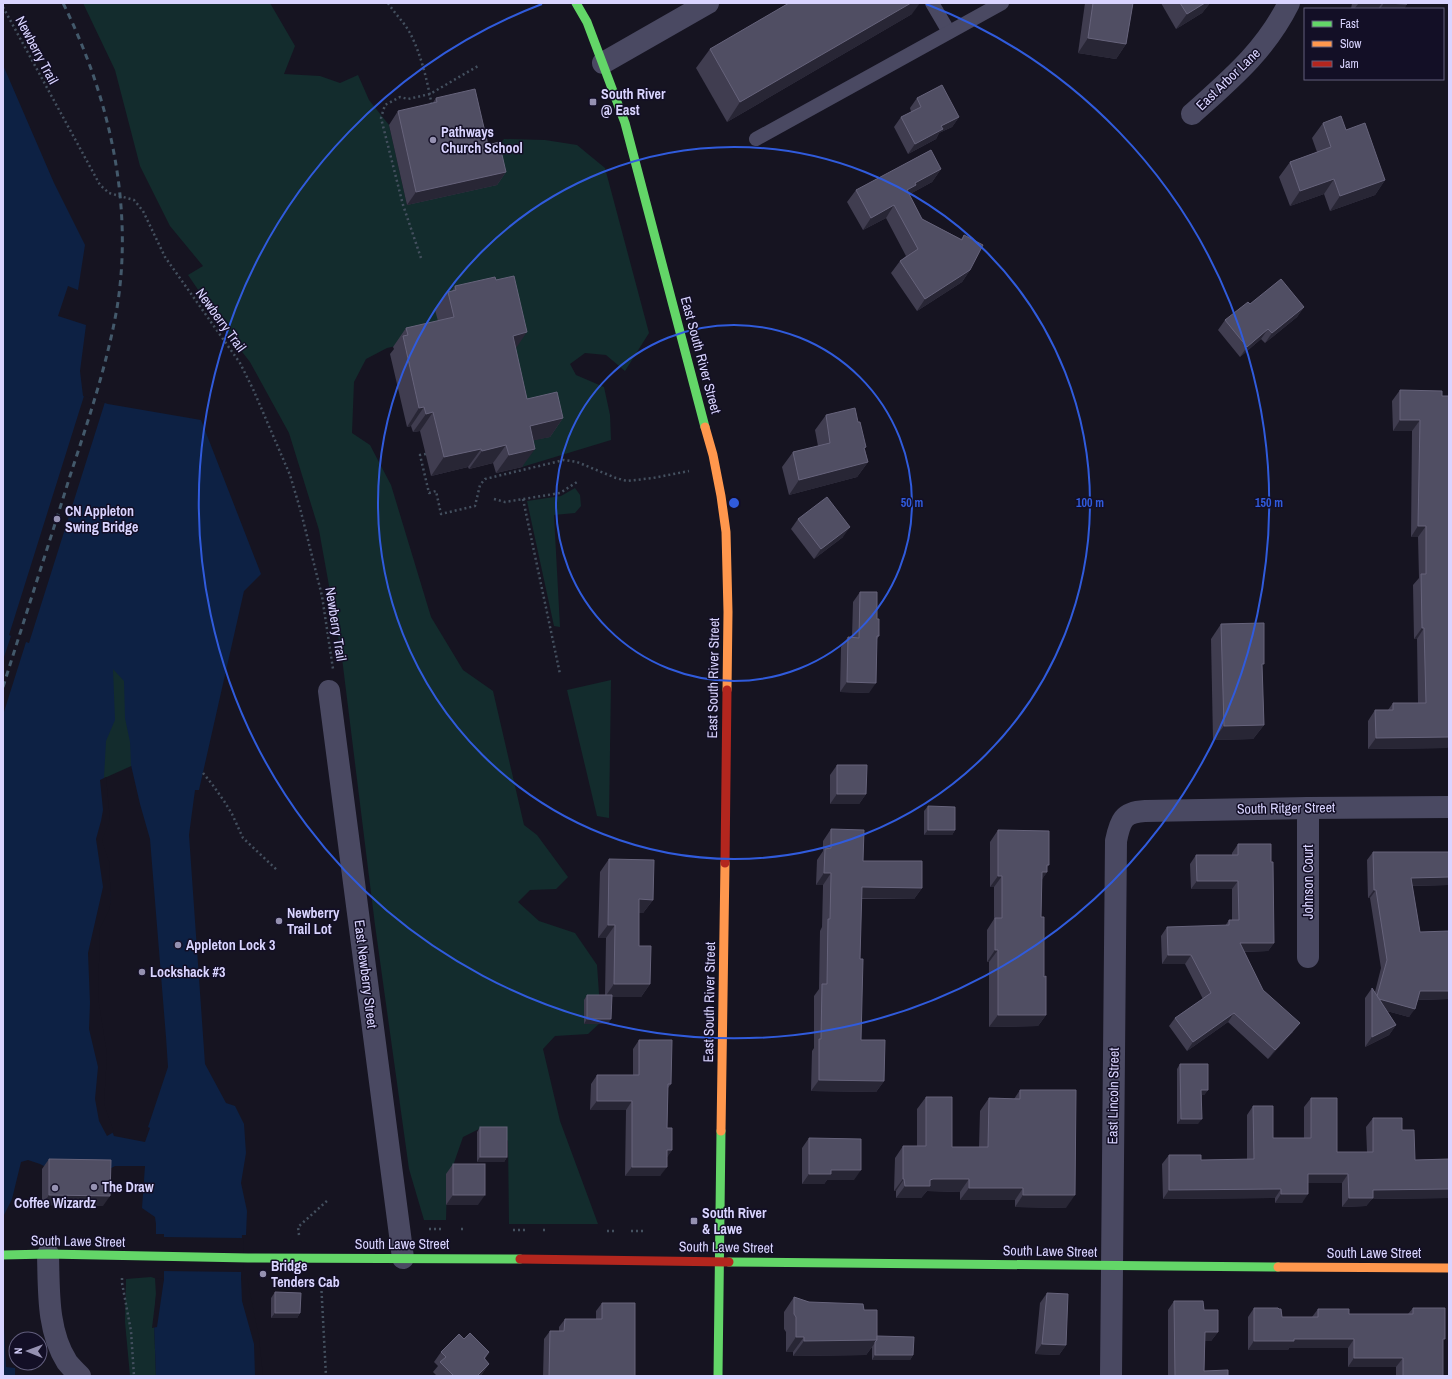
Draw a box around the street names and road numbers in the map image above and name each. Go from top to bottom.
street label: Newberry Trail [12,13,62,87]
street label: East Arbor Lane [1192,44,1264,114]
street label: Newberry Trail [192,285,250,355]
street label: East South River Street [677,294,725,416]
street label: Newberry Trail [321,586,351,662]
street label: East South River Street [703,618,723,738]
street label: South Ritger Street [1237,798,1335,818]
street label: Johnson Court [1299,845,1317,919]
street label: East Newberry Street [350,919,382,1029]
street label: East South River Street [699,942,719,1062]
street label: East Lincoln Street [1103,1047,1123,1145]
street label: South Lawe Street [31,1231,125,1251]
street label: South Lawe Street [355,1235,449,1253]
street label: South Lawe Street [679,1237,773,1257]
street label: South Lawe Street [1003,1241,1097,1261]
street label: South Lawe Street [1327,1244,1421,1262]

